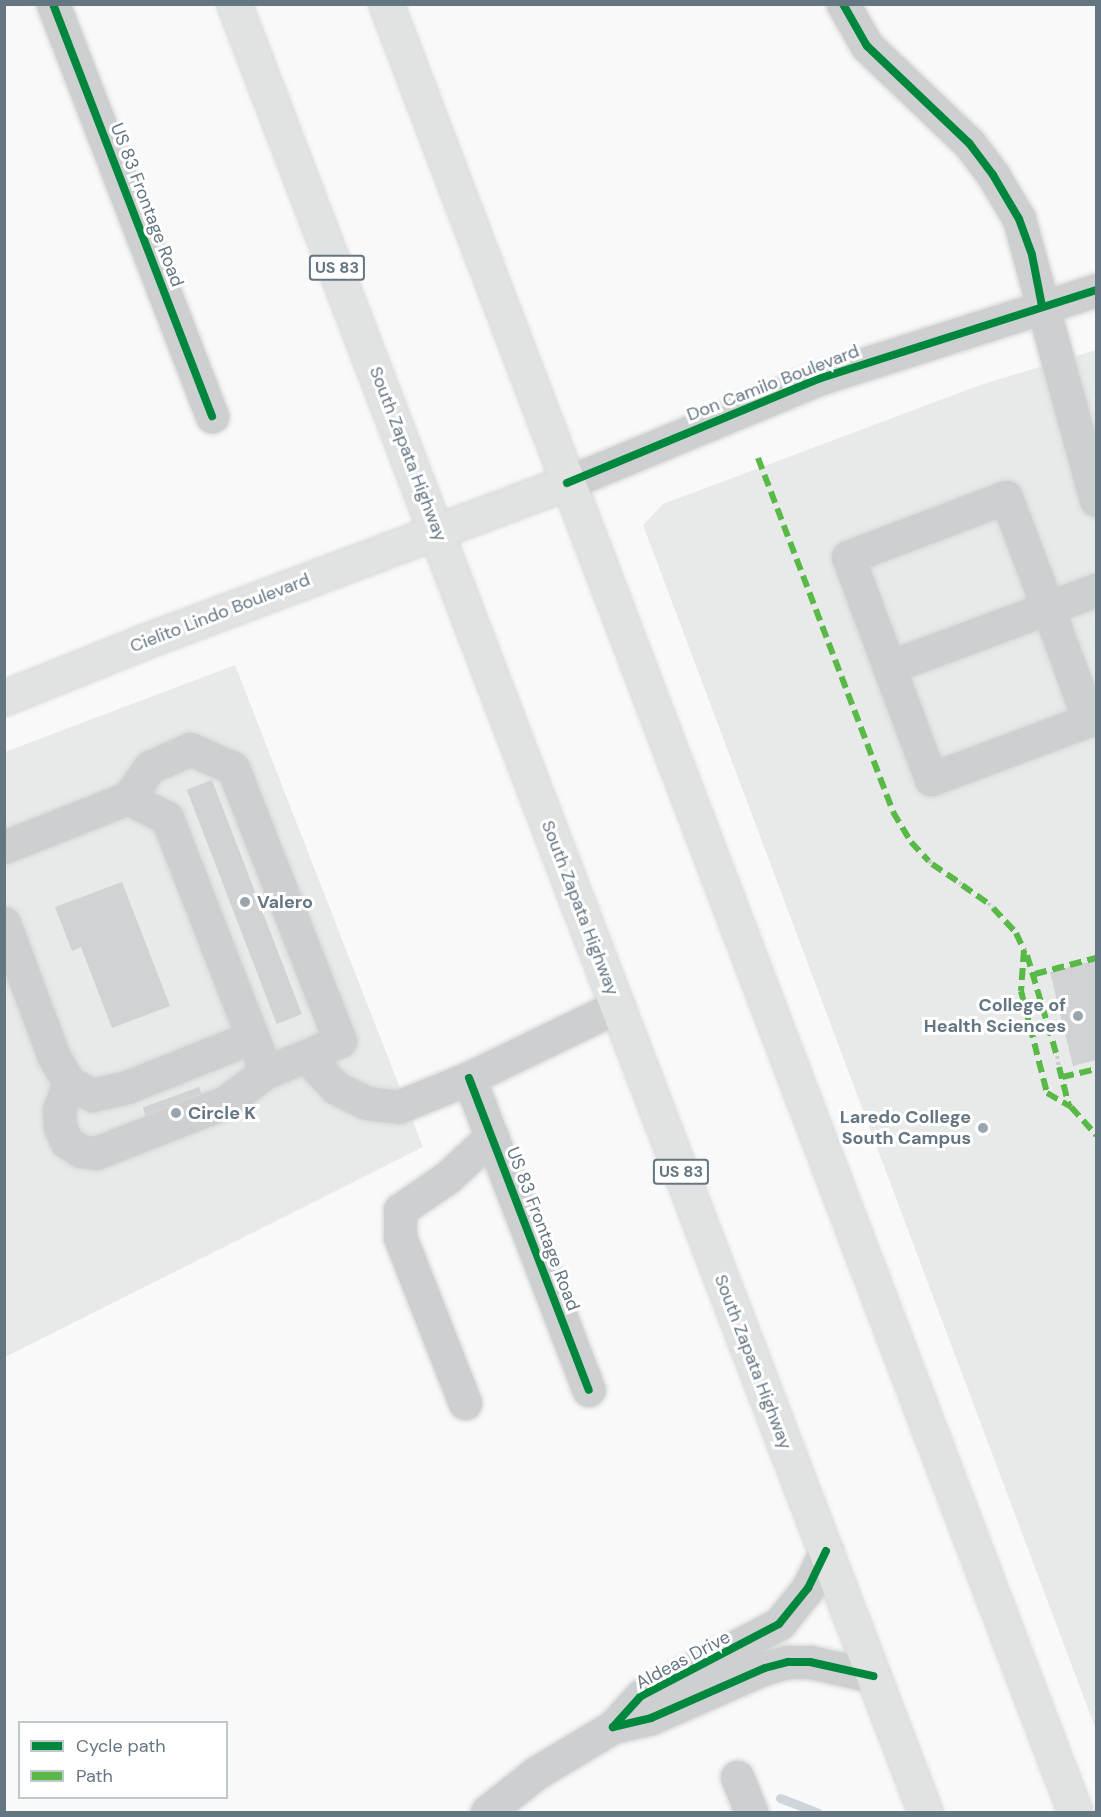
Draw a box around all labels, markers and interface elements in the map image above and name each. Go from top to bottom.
street label: US 83 Frontage Road [106,120,188,290]
road number: US 83 [308,255,366,281]
street label: Don Camilo Boulevard [684,340,862,426]
street label: South Zapata Highway [365,364,451,544]
street label: Cielito Lindo Boulevard [127,569,313,657]
street label: South Zapata Highway [537,818,623,998]
place label: Valero [257,891,313,913]
marker: Valero [238,895,252,909]
place label: College of Health Sciences [924,995,1066,1038]
marker: College of Health Sciences [1071,1009,1085,1023]
place label: Circle K [188,1102,256,1124]
marker: Circle K [169,1106,183,1120]
place label: Laredo College South Campus [840,1107,971,1150]
marker: Laredo College South Campus [976,1121,990,1135]
street label: US 83 Frontage Road [502,1144,584,1314]
road number: US 83 [652,1159,710,1185]
street label: South Zapata Highway [710,1272,796,1452]
street label: Aldeas Drive [632,1626,734,1694]
legend [18,1721,228,1799]
text: Cycle path [76,1734,166,1758]
text: Path [76,1764,113,1788]

